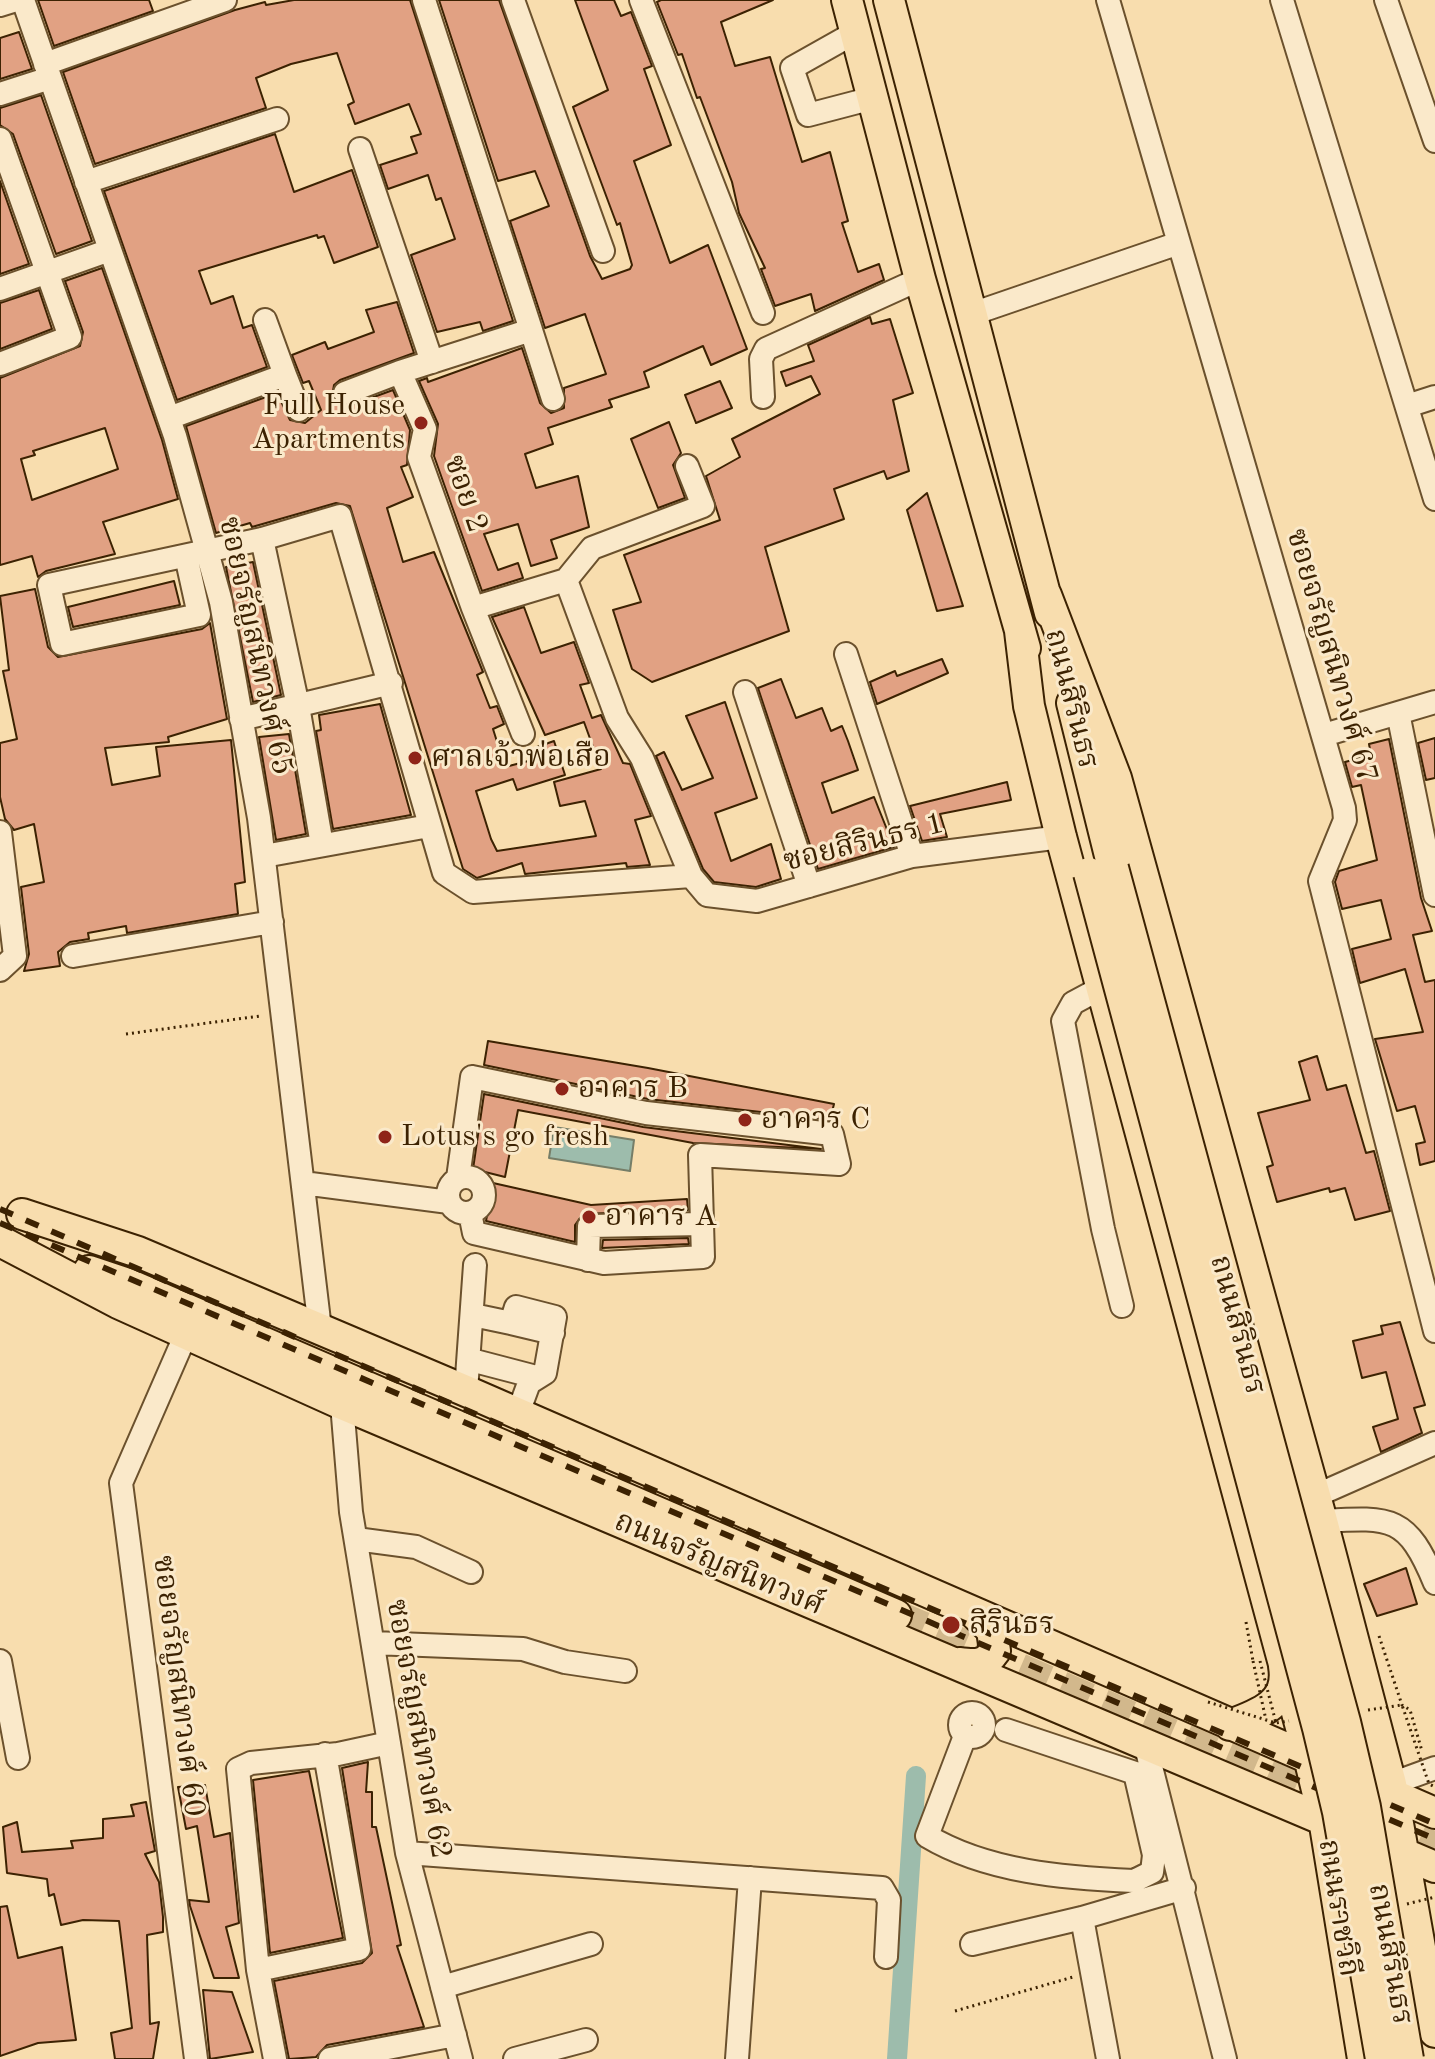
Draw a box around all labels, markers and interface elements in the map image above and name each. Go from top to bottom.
place label: Full House Apartments [252,388,405,458]
marker: Full House Apartments [412,414,430,432]
street label: ซอย 2 [435,451,495,537]
street label: ซอยจรัญสนิทวงศ์ 65 [210,514,300,778]
street label: ซอยจรัญสนิทวงศ์ 67 [1277,525,1385,787]
street label: ถนนสิรินธร [1036,625,1106,773]
place label: ศาลเจ้าพ่อเสือ [431,740,611,776]
marker: ศาลเจ้าพ่อเสือ [406,749,424,767]
street label: ซอยสิรินธร 1 [780,806,948,880]
place label: อาคาร B [578,1071,688,1107]
marker: อาคาร B [553,1080,571,1098]
place label: อาคาร C [761,1102,870,1138]
marker: อาคาร C [736,1111,754,1129]
place label: Lotus's go fresh [401,1119,609,1155]
marker: Lotus's go fresh [376,1128,394,1146]
place label: อาคาร A [605,1199,717,1235]
marker: อาคาร A [580,1208,598,1226]
street label: ถนนสิรินธร [1201,1251,1273,1399]
street label: ถนนจรัญสนิทวงศ์ [609,1504,829,1624]
street label: ซอยจรัญสนิทวงศ์ 60 [144,1553,212,1819]
street label: ซอยจรัญสนิทวงศ์ 62 [377,1596,459,1862]
place label: สิรินธร [969,1607,1054,1643]
marker: สิรินธร [940,1614,962,1636]
street label: ถนนราชวิถี [1309,1837,1367,1979]
street label: ถนนสิรินธร [1360,1880,1420,2028]

